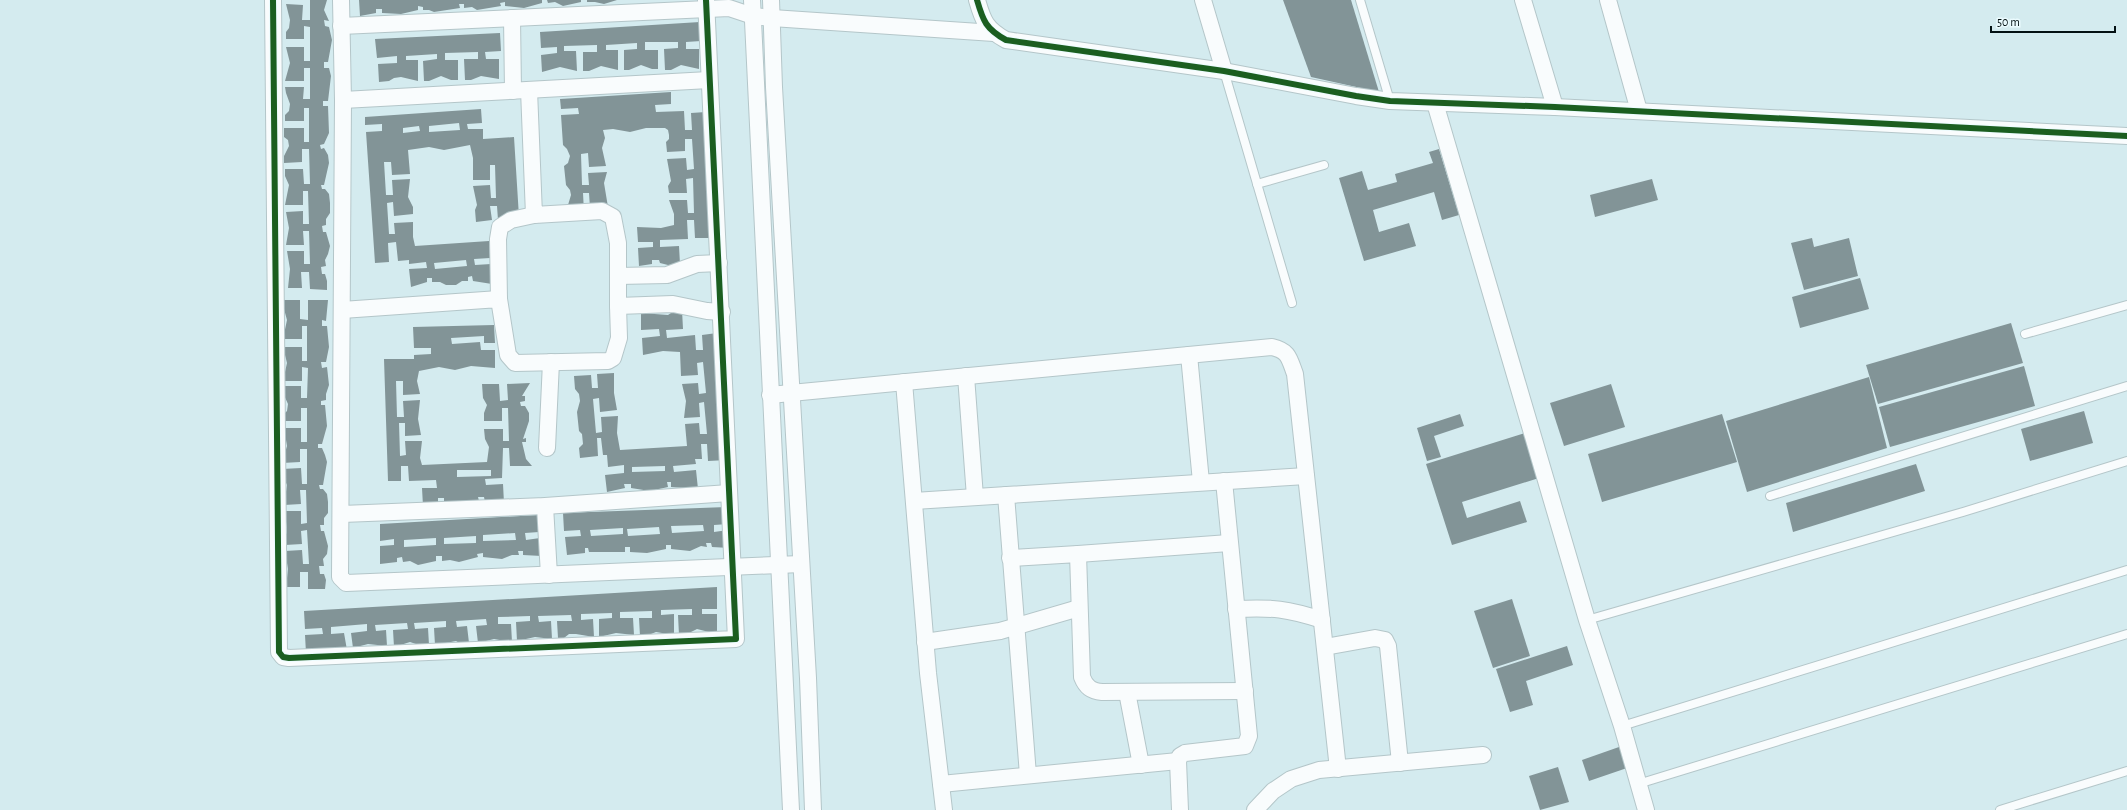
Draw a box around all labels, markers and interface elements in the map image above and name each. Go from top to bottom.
scale bar [1991,8,2115,34]
text: 50 m [1997,16,2020,28]

